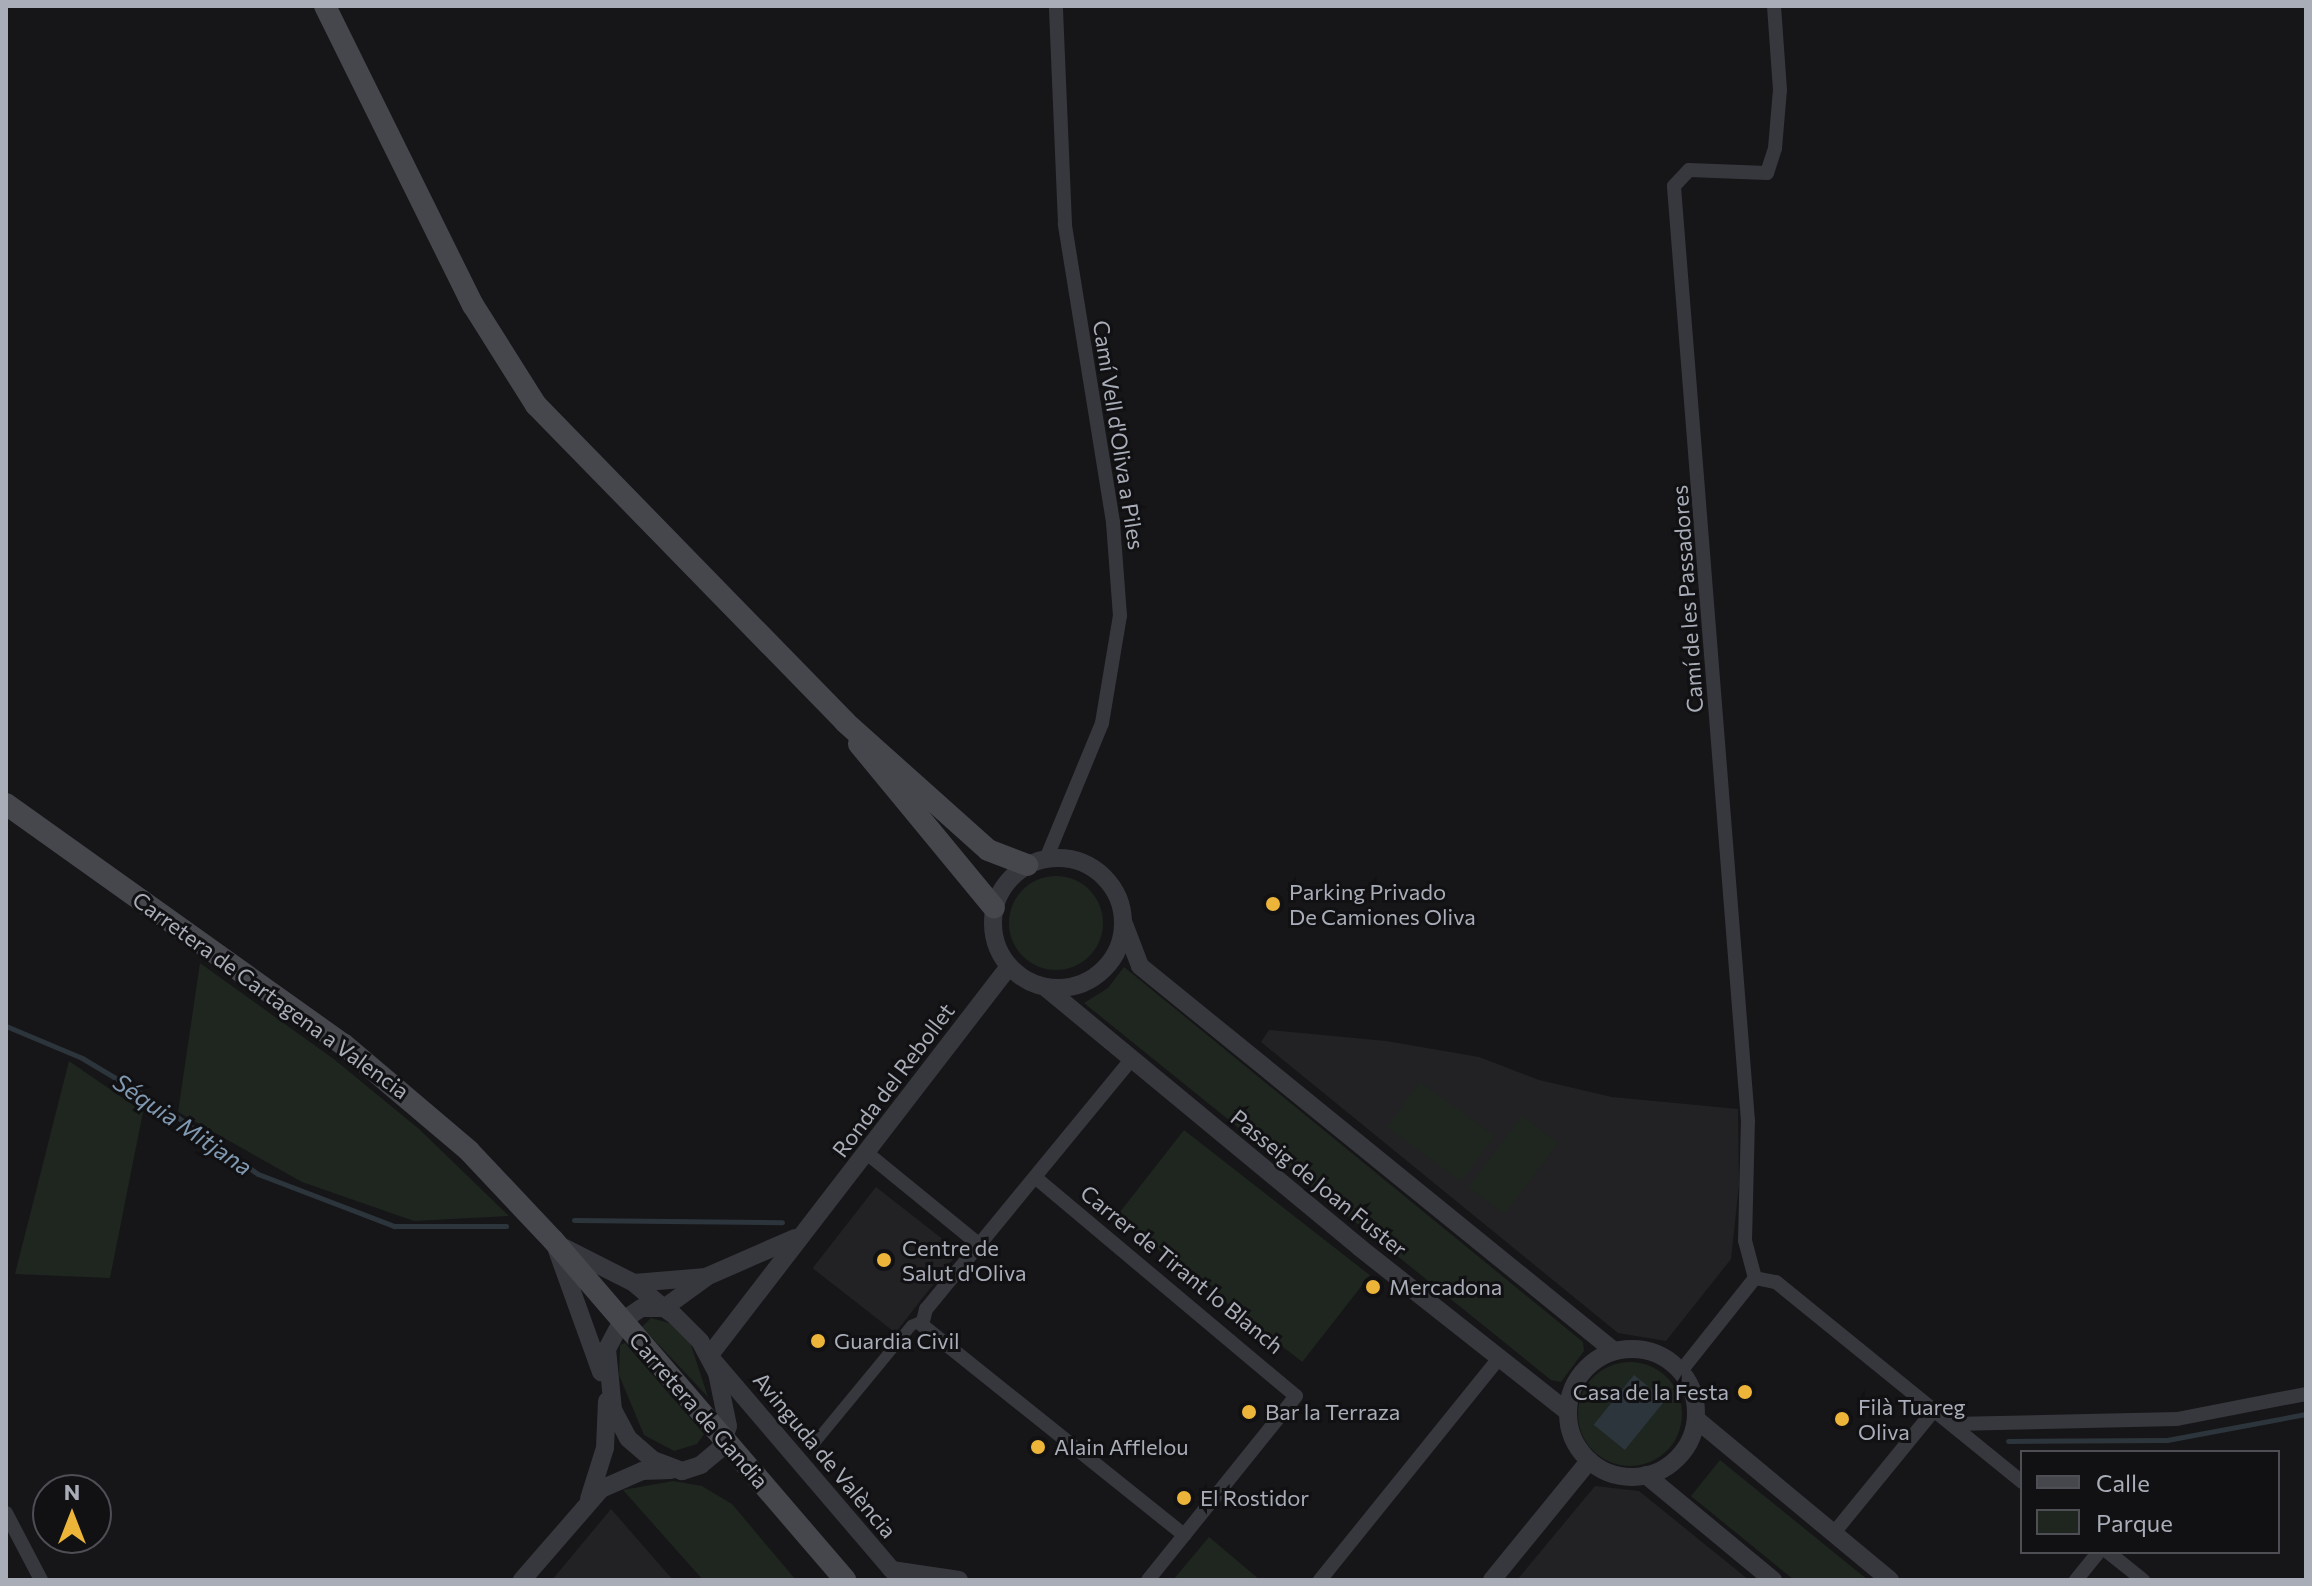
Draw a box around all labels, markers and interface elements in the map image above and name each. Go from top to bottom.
street label: Camí Vell d'Oliva a Piles [1088,318,1150,552]
street label: Camí de les Passadores [1666,484,1708,714]
place label: Parking Privado De Camiones Oliva [1289,878,1476,930]
street label: Carretera de Cartagena a Valencia [128,886,414,1104]
marker: Parking Privado De Camiones Oliva [1264,895,1282,913]
street label: Ronda del Rebollet [827,998,959,1162]
water label: Séquia Mitjana [108,1067,258,1181]
street label: Passeig de Joan Fuster [1226,1104,1412,1262]
street label: Carrer de Tirant lo Blanch [1075,1179,1289,1359]
place label: Centre de Salut d'Oliva [902,1234,1026,1286]
marker: Centre de Salut d'Oliva [873,1249,895,1271]
place label: Mercadona [1389,1274,1502,1300]
marker: Mercadona [1364,1278,1382,1296]
street label: Carretera de Gandia [624,1326,774,1494]
place label: Guardia Civil [834,1328,960,1354]
marker: Guardia Civil [809,1332,827,1350]
street label: Avinguda de València [748,1367,902,1543]
place label: Casa de la Festa [1573,1379,1729,1405]
marker: Casa de la Festa [1736,1383,1754,1401]
place label: Filà Tuareg Oliva [1858,1393,1965,1444]
place label: Bar la Terraza [1265,1399,1400,1425]
marker: Bar la Terraza [1240,1403,1258,1421]
marker: Filà Tuareg Oliva [1833,1410,1851,1428]
place label: Alain Afflelou [1054,1434,1189,1460]
marker: Alain Afflelou [1029,1438,1047,1456]
legend [2020,1450,2280,1554]
text: Calle [2096,1468,2150,1497]
north arrow [32,1474,112,1554]
text: N [64,1478,80,1505]
place label: El Rostidor [1200,1485,1309,1511]
marker: El Rostidor [1175,1489,1193,1507]
text: Parque [2096,1508,2173,1537]

